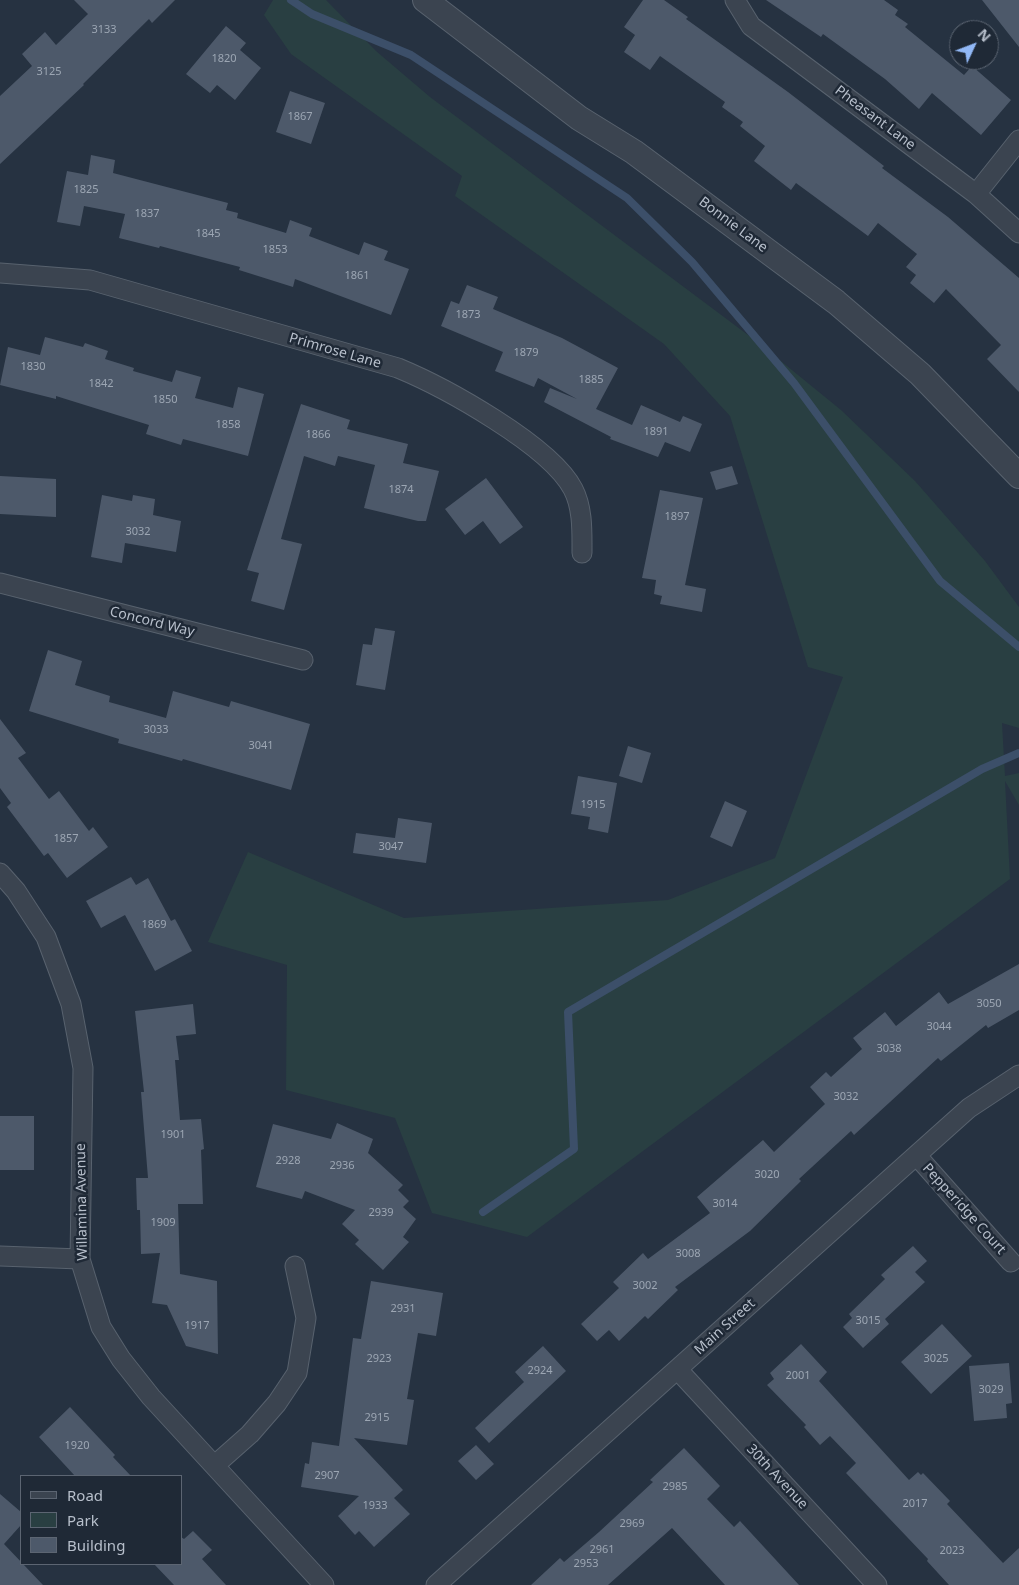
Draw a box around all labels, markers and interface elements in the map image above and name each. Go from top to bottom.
north arrow [949,20,999,70]
house number: 3133 [91,23,117,37]
text: N [974,24,995,46]
house number: 1820 [211,52,237,66]
house number: 3125 [36,65,62,79]
street label: Pheasant Lane [831,82,919,154]
house number: 1867 [287,110,313,124]
house number: 1825 [73,183,99,197]
street label: Bonnie Lane [695,194,771,256]
house number: 1837 [134,207,160,221]
house number: 1845 [195,227,221,241]
house number: 1853 [262,243,288,257]
house number: 1861 [344,269,370,283]
house number: 1873 [455,308,481,322]
street label: Primrose Lane [287,330,383,372]
house number: 1879 [513,346,539,360]
house number: 1830 [20,360,46,374]
house number: 1885 [578,373,604,387]
house number: 1842 [88,377,114,391]
house number: 1850 [152,393,178,407]
house number: 1858 [215,418,241,432]
house number: 1891 [643,425,669,439]
house number: 1866 [305,428,331,442]
house number: 1874 [388,483,414,497]
house number: 1897 [664,510,690,524]
house number: 3032 [125,525,151,539]
street label: Concord Way [108,603,196,641]
house number: 3033 [143,723,169,737]
house number: 3041 [248,739,274,753]
house number: 1915 [580,798,606,812]
house number: 1857 [53,832,79,846]
house number: 3047 [378,840,404,854]
house number: 1869 [141,918,167,932]
house number: 3050 [976,997,1002,1011]
house number: 3044 [926,1020,952,1034]
house number: 3038 [876,1042,902,1056]
house number: 3032 [833,1090,859,1104]
house number: 1901 [160,1128,186,1142]
street label: Willamina Avenue [73,1143,91,1261]
house number: 2928 [275,1154,301,1168]
house number: 2936 [329,1159,355,1173]
street label: Pepperidge Court [919,1160,1009,1258]
house number: 3020 [754,1168,780,1182]
house number: 3014 [712,1197,738,1211]
house number: 2939 [368,1206,394,1220]
house number: 1909 [150,1216,176,1230]
house number: 3008 [675,1247,701,1261]
house number: 3002 [632,1279,658,1293]
street label: Main Street [691,1295,759,1359]
house number: 2931 [390,1302,416,1316]
house number: 3015 [855,1314,881,1328]
house number: 1917 [184,1319,210,1333]
house number: 2923 [366,1352,392,1366]
house number: 3025 [923,1352,949,1366]
house number: 2924 [527,1364,553,1378]
house number: 2001 [785,1369,811,1383]
house number: 3029 [978,1383,1004,1397]
house number: 2915 [364,1411,390,1425]
house number: 1920 [64,1439,90,1453]
street label: 30th Avenue [743,1441,811,1513]
house number: 2907 [314,1469,340,1483]
legend [20,1475,182,1565]
house number: 2985 [662,1480,688,1494]
text: Road [67,1485,103,1505]
house number: 2017 [902,1497,928,1511]
house number: 1933 [362,1499,388,1513]
text: Park [67,1510,99,1530]
house number: 2969 [619,1517,645,1531]
text: Building [67,1535,125,1555]
house number: 2961 [589,1543,615,1557]
house number: 2023 [939,1544,965,1558]
house number: 2953 [573,1557,599,1571]

